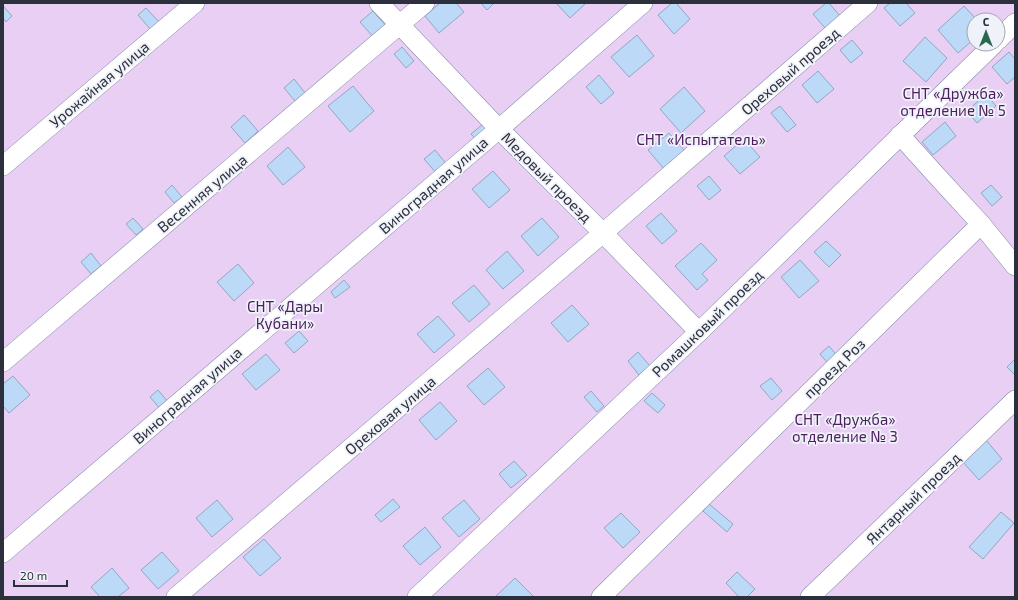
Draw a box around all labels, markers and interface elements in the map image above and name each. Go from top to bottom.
north arrow [966,12,1006,52]
text: С [983,15,990,28]
street label: Ореховый проезд [737,23,843,119]
street label: Урожайная улица [45,37,153,132]
park label: СНТ «Дружба» отделение № 5 [900,84,1006,119]
street label: Медовый проезд [498,128,596,226]
park label: СНТ «Испытатель» [636,130,766,148]
street label: Виноградная улица [375,133,492,238]
street label: Весенняя улица [153,150,251,237]
street label: Ромашковый проезд [648,265,766,381]
park label: СНТ «Дары Кубани» [247,297,323,333]
street label: проезд Роз [800,334,868,402]
street label: Виноградная улица [129,343,246,448]
street label: Ореховая улица [341,372,440,459]
park label: СНТ «Дружба» отделение № 3 [792,410,898,445]
street label: Янтарный проезд [862,448,964,548]
scale bar [14,562,67,588]
text: 20 m [20,568,47,582]

